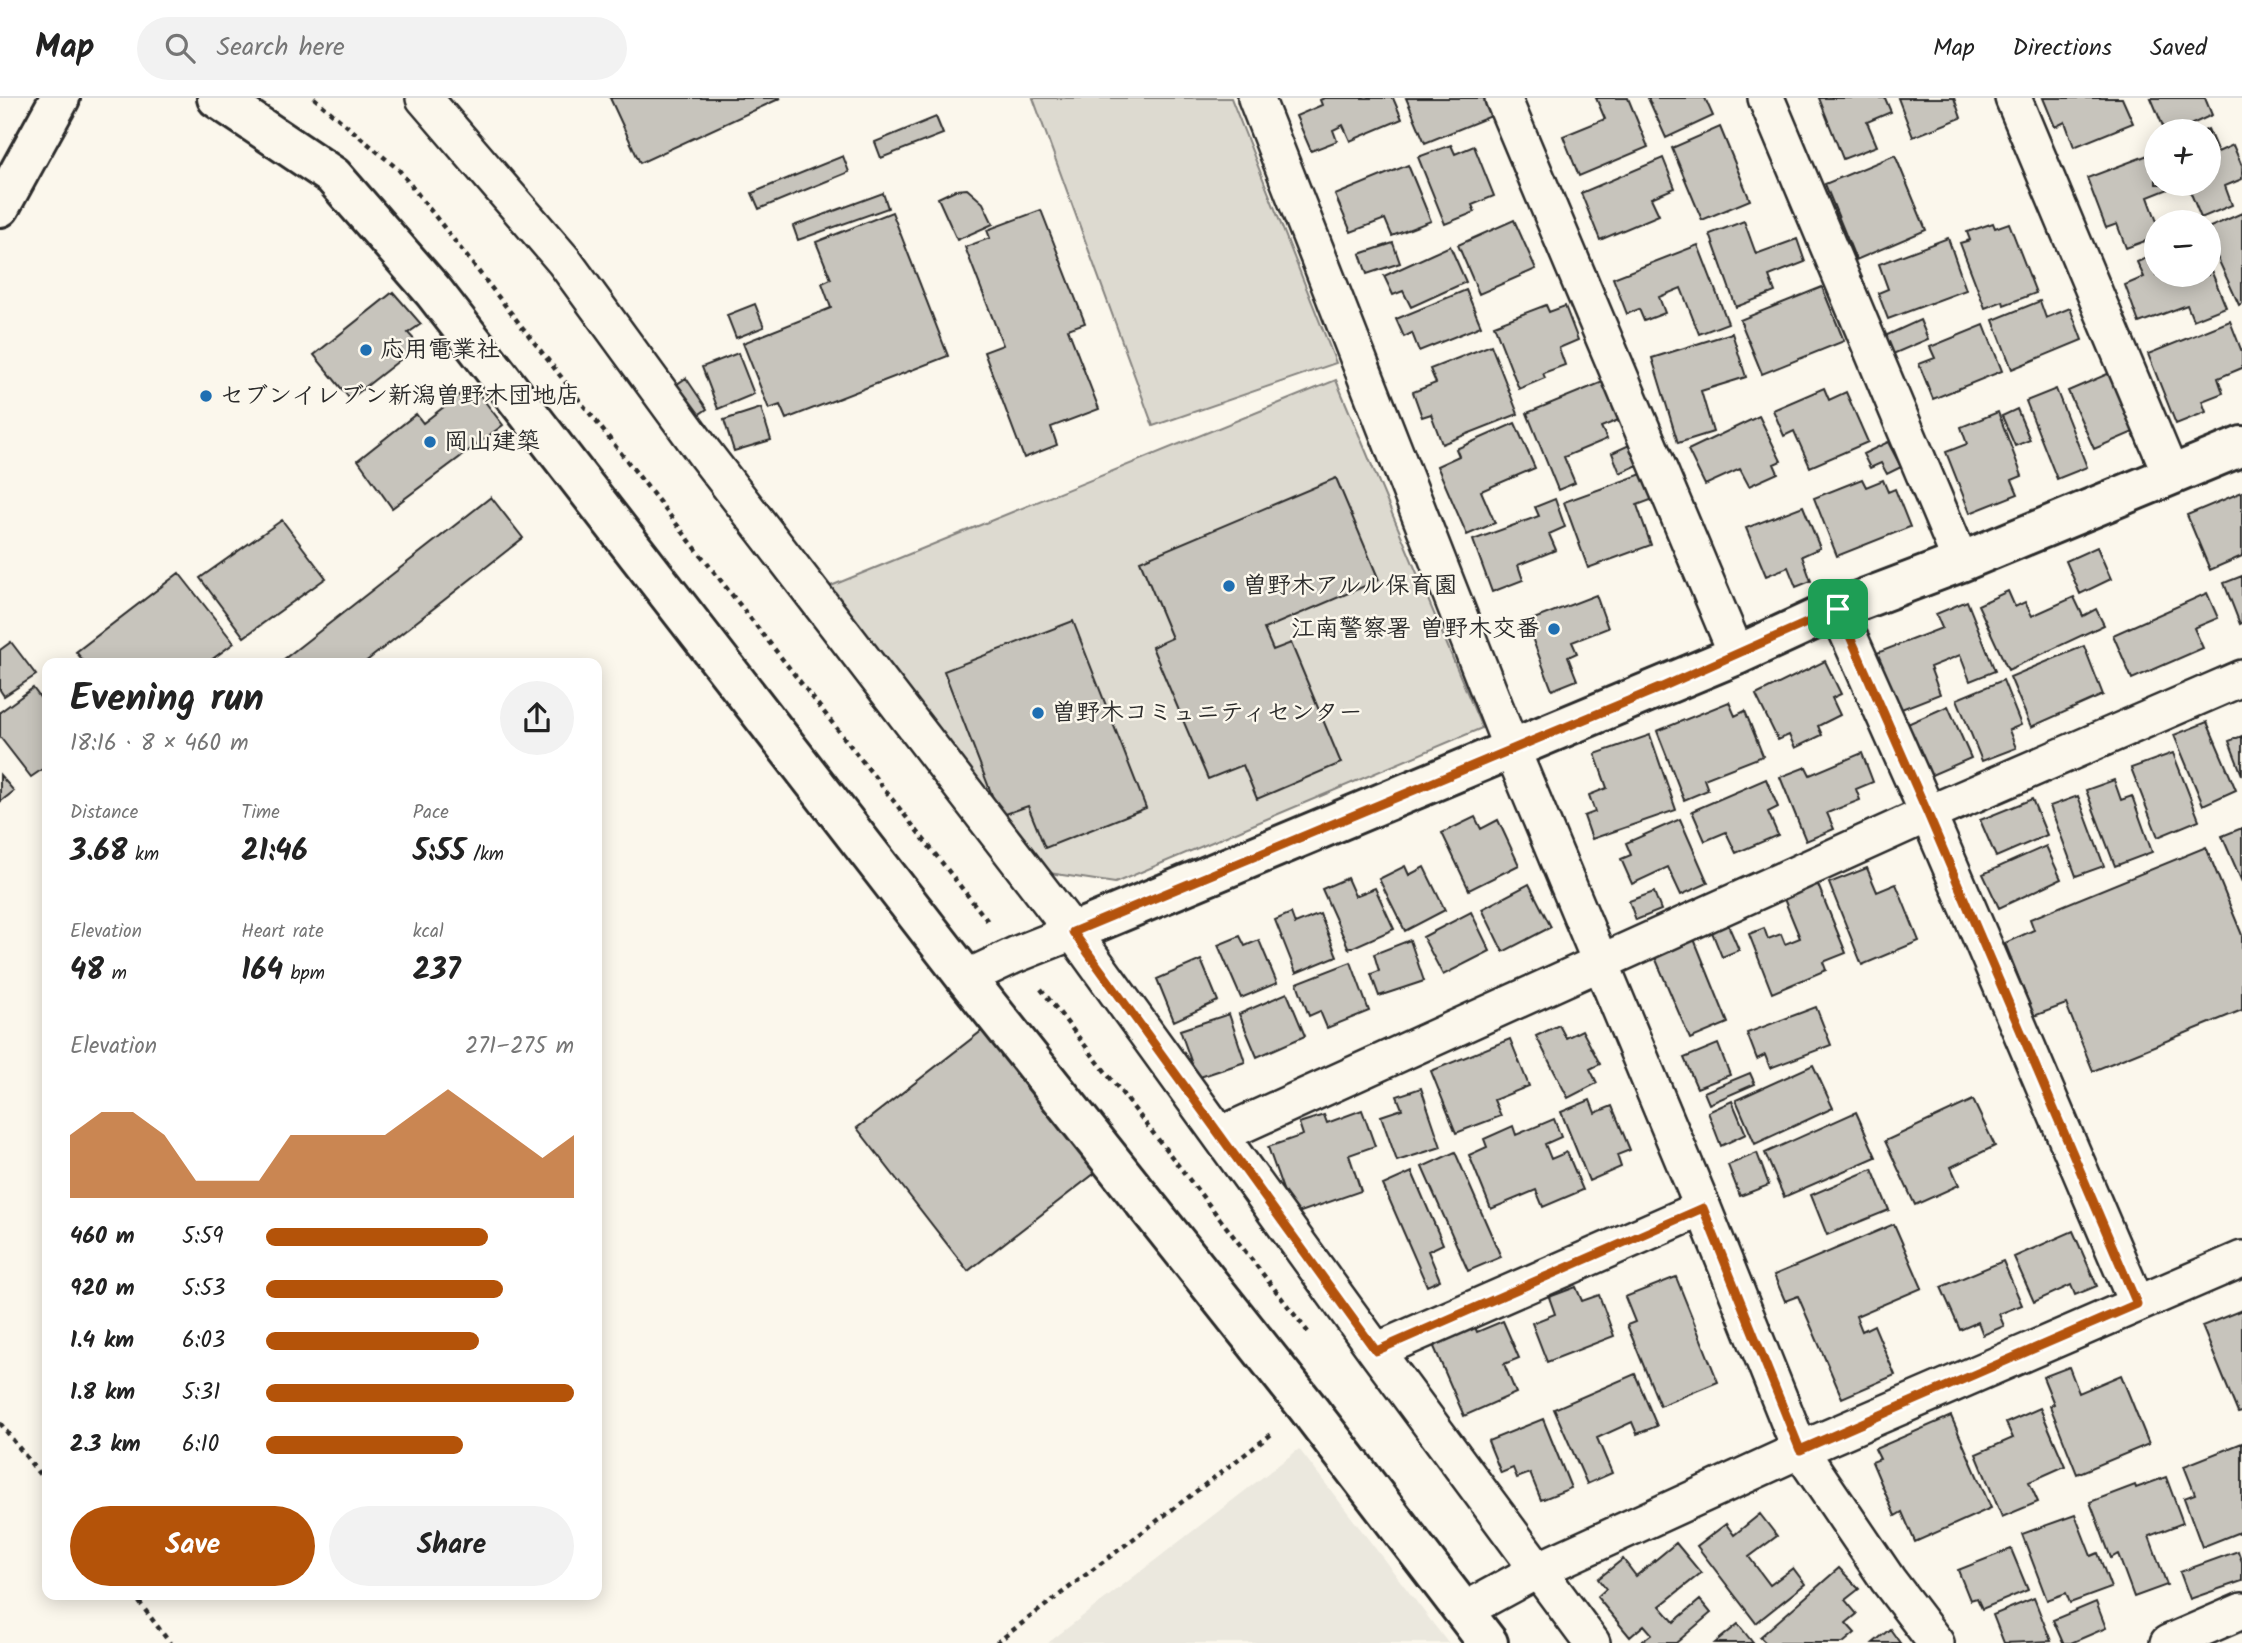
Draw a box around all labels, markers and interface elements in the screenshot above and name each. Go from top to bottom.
search box [137,17,627,80]
text: Map [35,22,95,75]
text: Search here [217,27,345,69]
icon: search [161,29,199,67]
text: Map [1933,29,1975,68]
text: Directions [2013,29,2112,68]
text: Saved [2150,29,2207,68]
map controls [2144,119,2221,287]
button: + [2144,119,2221,196]
button: − [2144,210,2221,287]
place label: 応用電業社 [380,331,500,370]
marker: 応用電業社 [358,342,374,358]
place label: セブンイレブン新潟曽野木団地店 [220,377,580,416]
marker: セブンイレブン新潟曽野木団地店 [198,388,214,404]
place label: 岡山建築 [444,423,540,462]
marker: 岡山建築 [422,434,438,450]
place label: 曽野木アルル保育園 [1243,567,1458,606]
marker: 曽野木アルル保育園 [1221,578,1237,594]
pin [1808,579,1868,639]
icon: arrive [1819,590,1857,628]
place label: 江南警察署 曽野木交番 [1291,610,1540,649]
marker: 江南警察署 曽野木交番 [1546,621,1562,637]
text: Evening run [70,670,264,730]
button: share [500,681,574,755]
place label: 曽野木コミュニティセンター [1052,694,1363,733]
marker: 曽野木コミュニティセンター [1030,705,1046,721]
text: 18:16 · 8 × 460 m [70,726,249,762]
text: Distance [70,798,138,828]
text: Time [241,798,280,828]
text: Pace [413,798,449,828]
text: 3.68 [70,828,127,876]
text: 21:46 [241,828,308,876]
text: 5:55 [413,828,466,876]
text: km [127,840,159,870]
text: /km [466,840,504,870]
text: Elevation [70,917,142,947]
text: Heart rate [241,917,324,947]
text: kcal [413,917,444,947]
text: 48 [70,947,104,995]
text: 164 [241,947,283,995]
text: 237 [413,947,461,995]
text: m [104,959,127,989]
text: bpm [283,959,325,989]
text: Elevation [70,1029,157,1065]
text: 271–275 m [465,1029,574,1065]
text: 460 m [70,1219,135,1255]
text: 5:59 [182,1219,224,1255]
text: 920 m [70,1271,135,1307]
text: 5:53 [182,1271,226,1307]
text: 1.4 km [70,1323,134,1359]
text: 6:03 [182,1323,225,1359]
text: 1.8 km [70,1375,135,1411]
text: 5:31 [182,1375,220,1411]
text: 2.3 km [70,1427,140,1463]
text: 6:10 [182,1427,219,1463]
button: Save [70,1506,315,1586]
button: Share [329,1506,574,1586]

